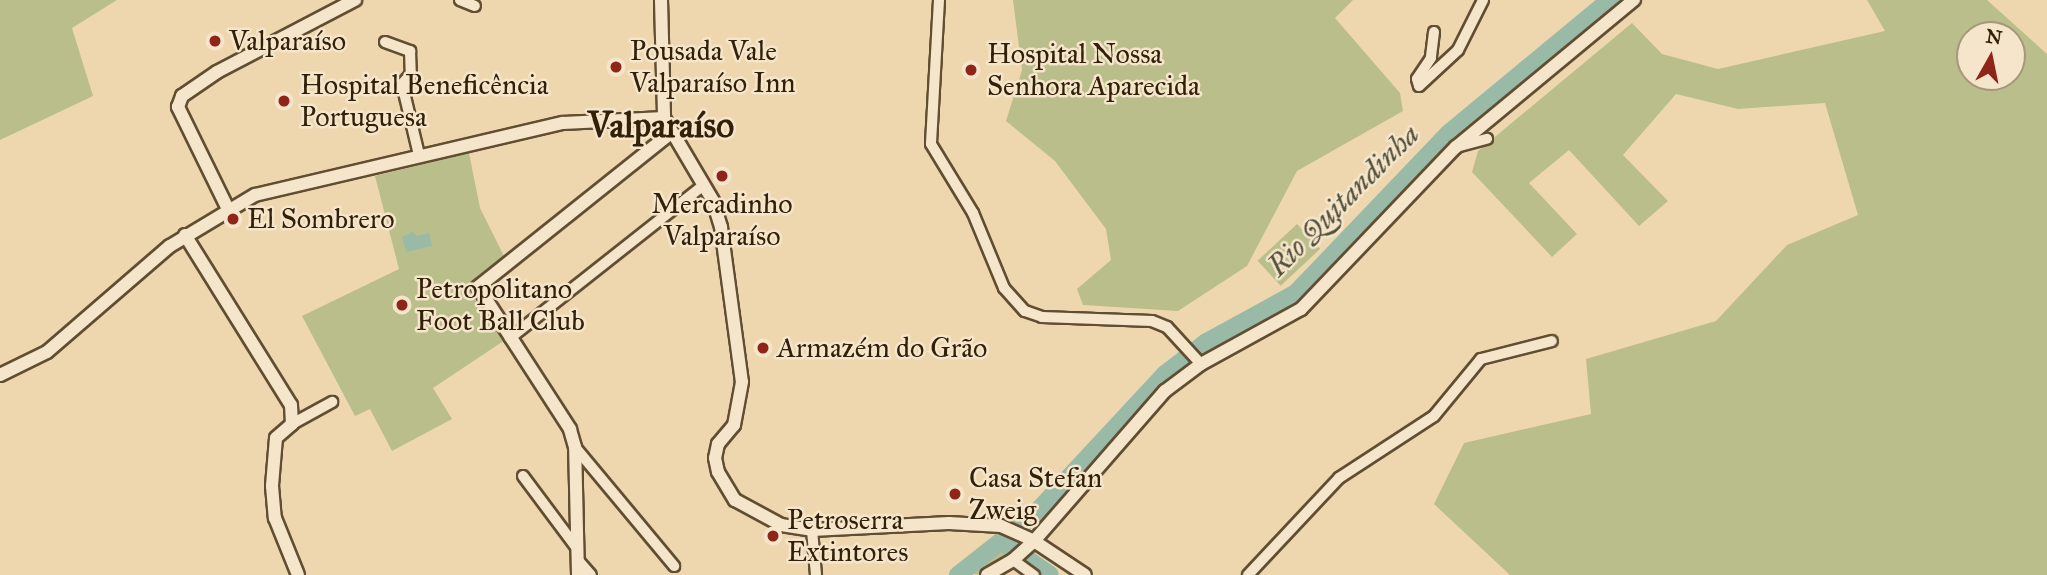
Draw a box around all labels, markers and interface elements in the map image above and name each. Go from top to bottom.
north arrow [1956,21,2026,91]
place label: Valparaíso [229,24,346,58]
text: N [1984,24,2004,49]
marker: Valparaíso [207,33,223,49]
place label: Pousada Vale Valparaíso Inn [630,34,795,100]
place label: Hospital Nossa Senhora Aparecida [987,37,1200,103]
marker: Pousada Vale Valparaíso Inn [608,59,624,75]
marker: Hospital Nossa Senhora Aparecida [961,60,981,80]
place label: Hospital Beneficência Portuguesa [300,68,548,134]
marker: Hospital Beneficência Portuguesa [274,91,294,111]
district label: Valparaíso [588,105,734,147]
water label: Rio Quitandinha [1259,116,1427,284]
marker: Mercadinho Valparaíso [714,168,730,184]
place label: Mercadinho Valparaíso [652,187,792,253]
place label: El Sombrero [247,202,395,236]
marker: El Sombrero [225,211,241,227]
place label: Petropolitano Foot Ball Club [416,272,585,338]
marker: Petropolitano Foot Ball Club [394,297,410,313]
place label: Armazém do Grão [777,331,987,365]
marker: Armazém do Grão [755,340,771,356]
place label: Casa Stefan Zweig [969,461,1102,527]
marker: Casa Stefan Zweig [947,486,963,502]
place label: Petroserra Extintores [787,503,908,569]
marker: Petroserra Extintores [765,528,781,544]

